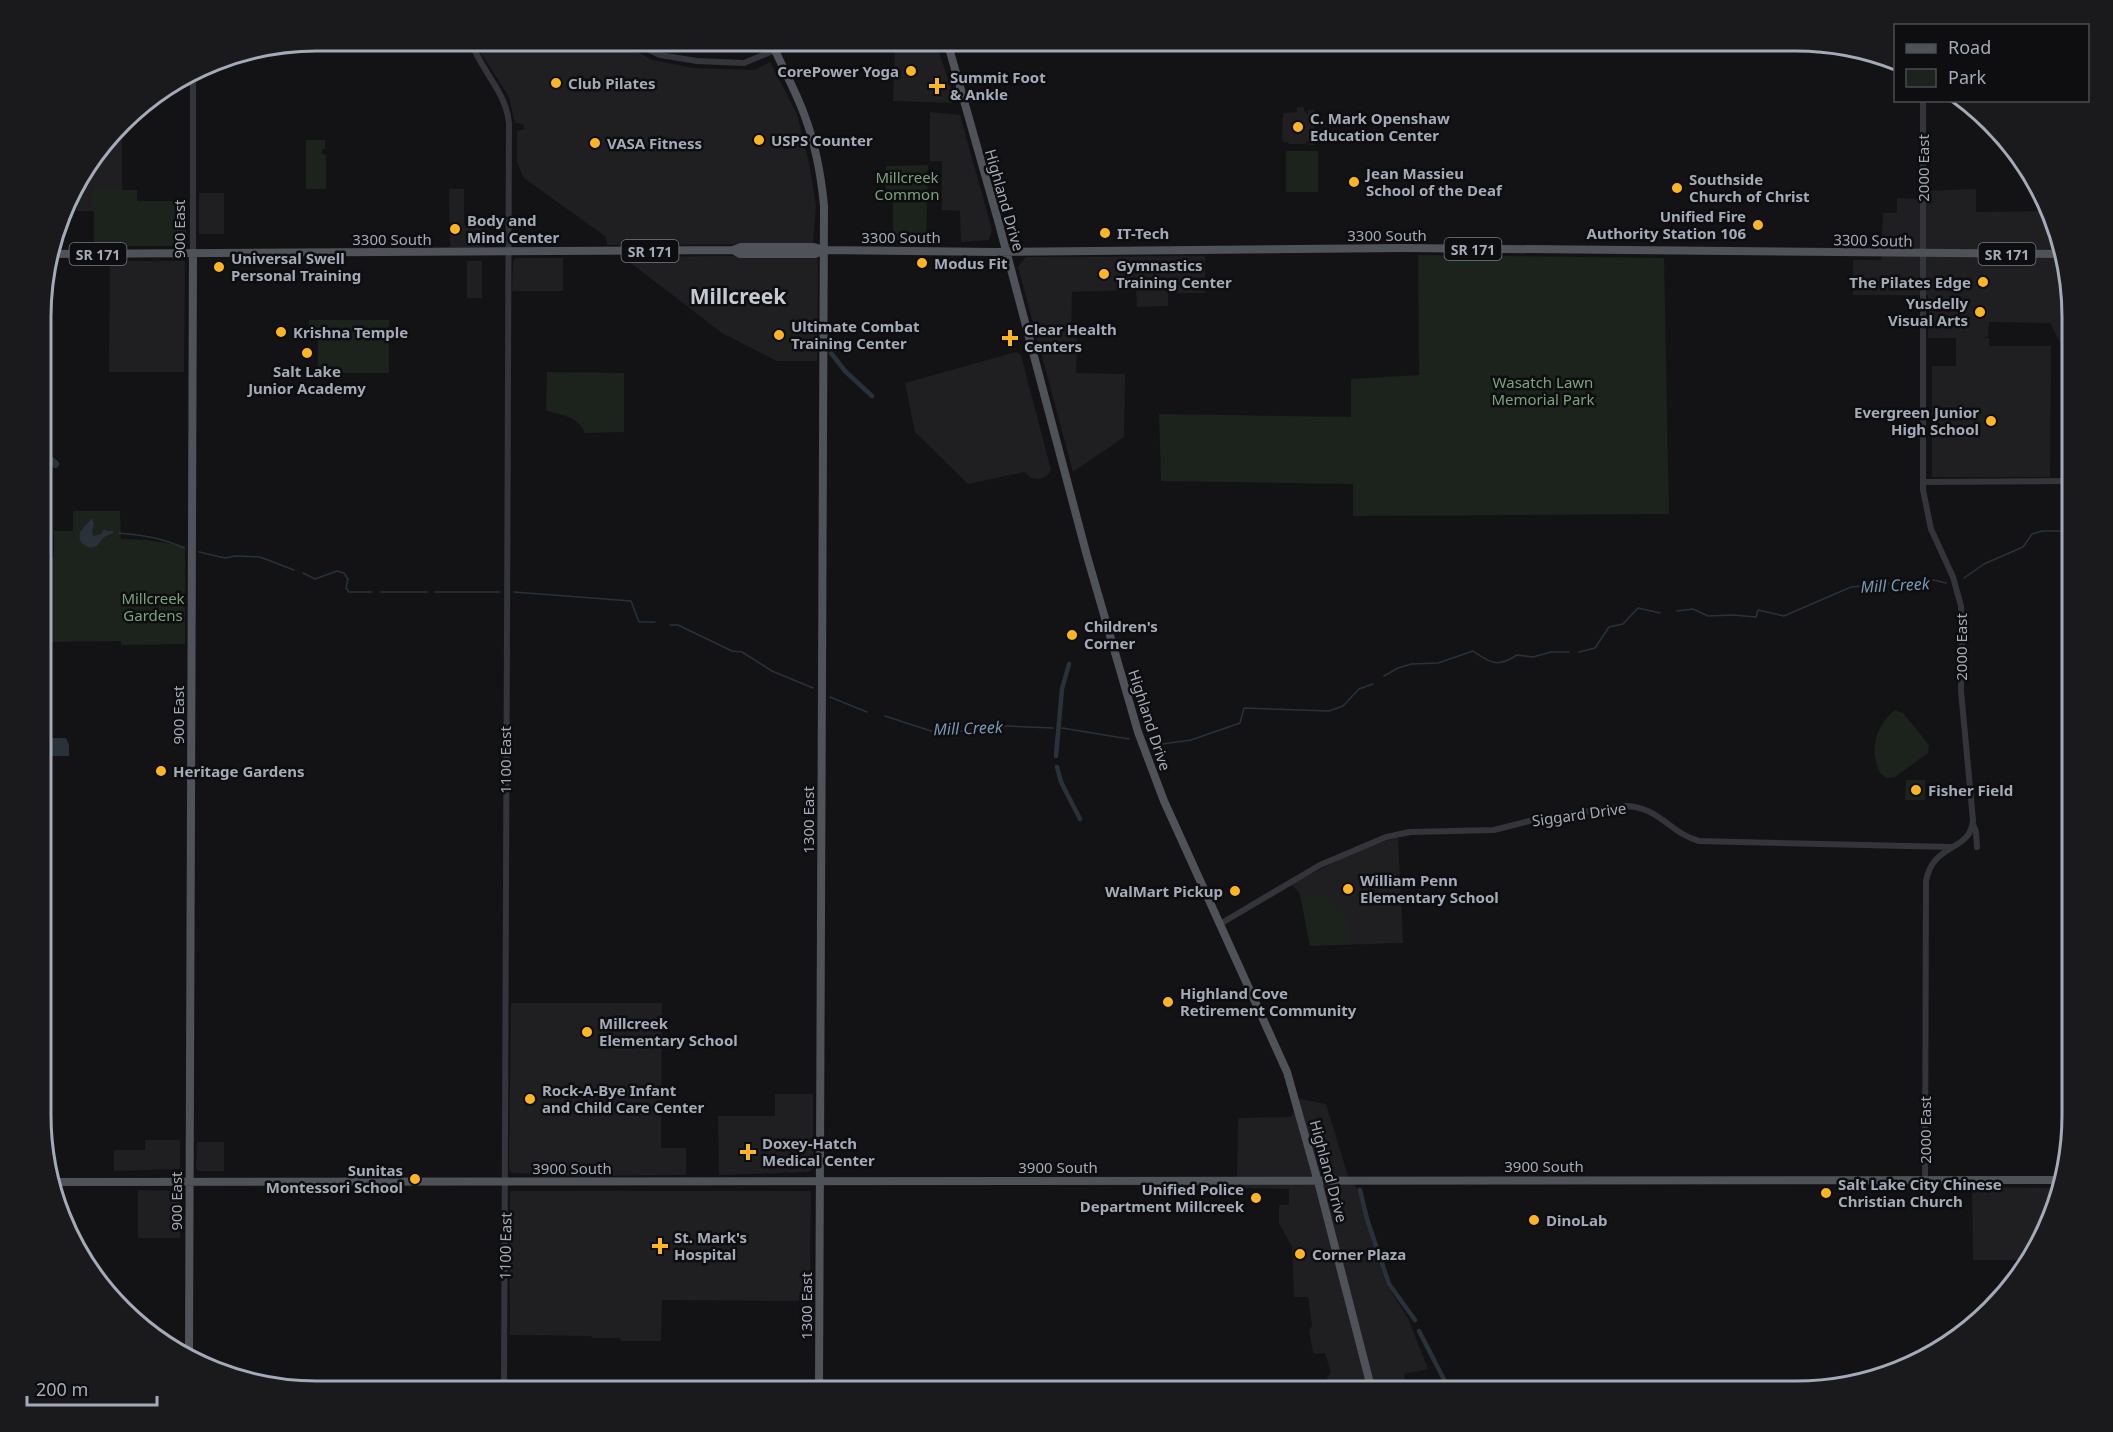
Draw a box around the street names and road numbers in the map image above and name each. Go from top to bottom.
street label: 2000 East [1913,134,1933,202]
street label: Highland Drive [981,147,1029,253]
street label: 900 East [169,199,189,259]
street label: 3300 South [1347,225,1427,245]
street label: 3300 South [861,227,941,247]
street label: 3300 South [352,229,432,249]
street label: 3300 South [1833,229,1913,251]
road number: SR 171 [1444,238,1502,260]
road number: SR 171 [622,240,678,262]
road number: SR 171 [70,243,126,265]
road number: SR 171 [1978,243,2036,265]
street label: 2000 East [1951,613,1971,681]
street label: Highland Drive [1124,667,1176,773]
street label: 900 East [168,685,188,745]
street label: 1100 East [495,726,515,794]
street label: 1300 East [798,786,818,854]
street label: Siggard Drive [1531,797,1627,831]
street label: 2000 East [1915,1096,1935,1164]
street label: Highland Drive [1306,1118,1352,1224]
street label: 3900 South [1504,1156,1584,1176]
street label: 3900 South [1018,1157,1098,1177]
street label: 3900 South [532,1158,612,1178]
street label: 900 East [166,1171,186,1231]
street label: 1100 East [494,1211,516,1280]
street label: 1300 East [796,1272,816,1340]

